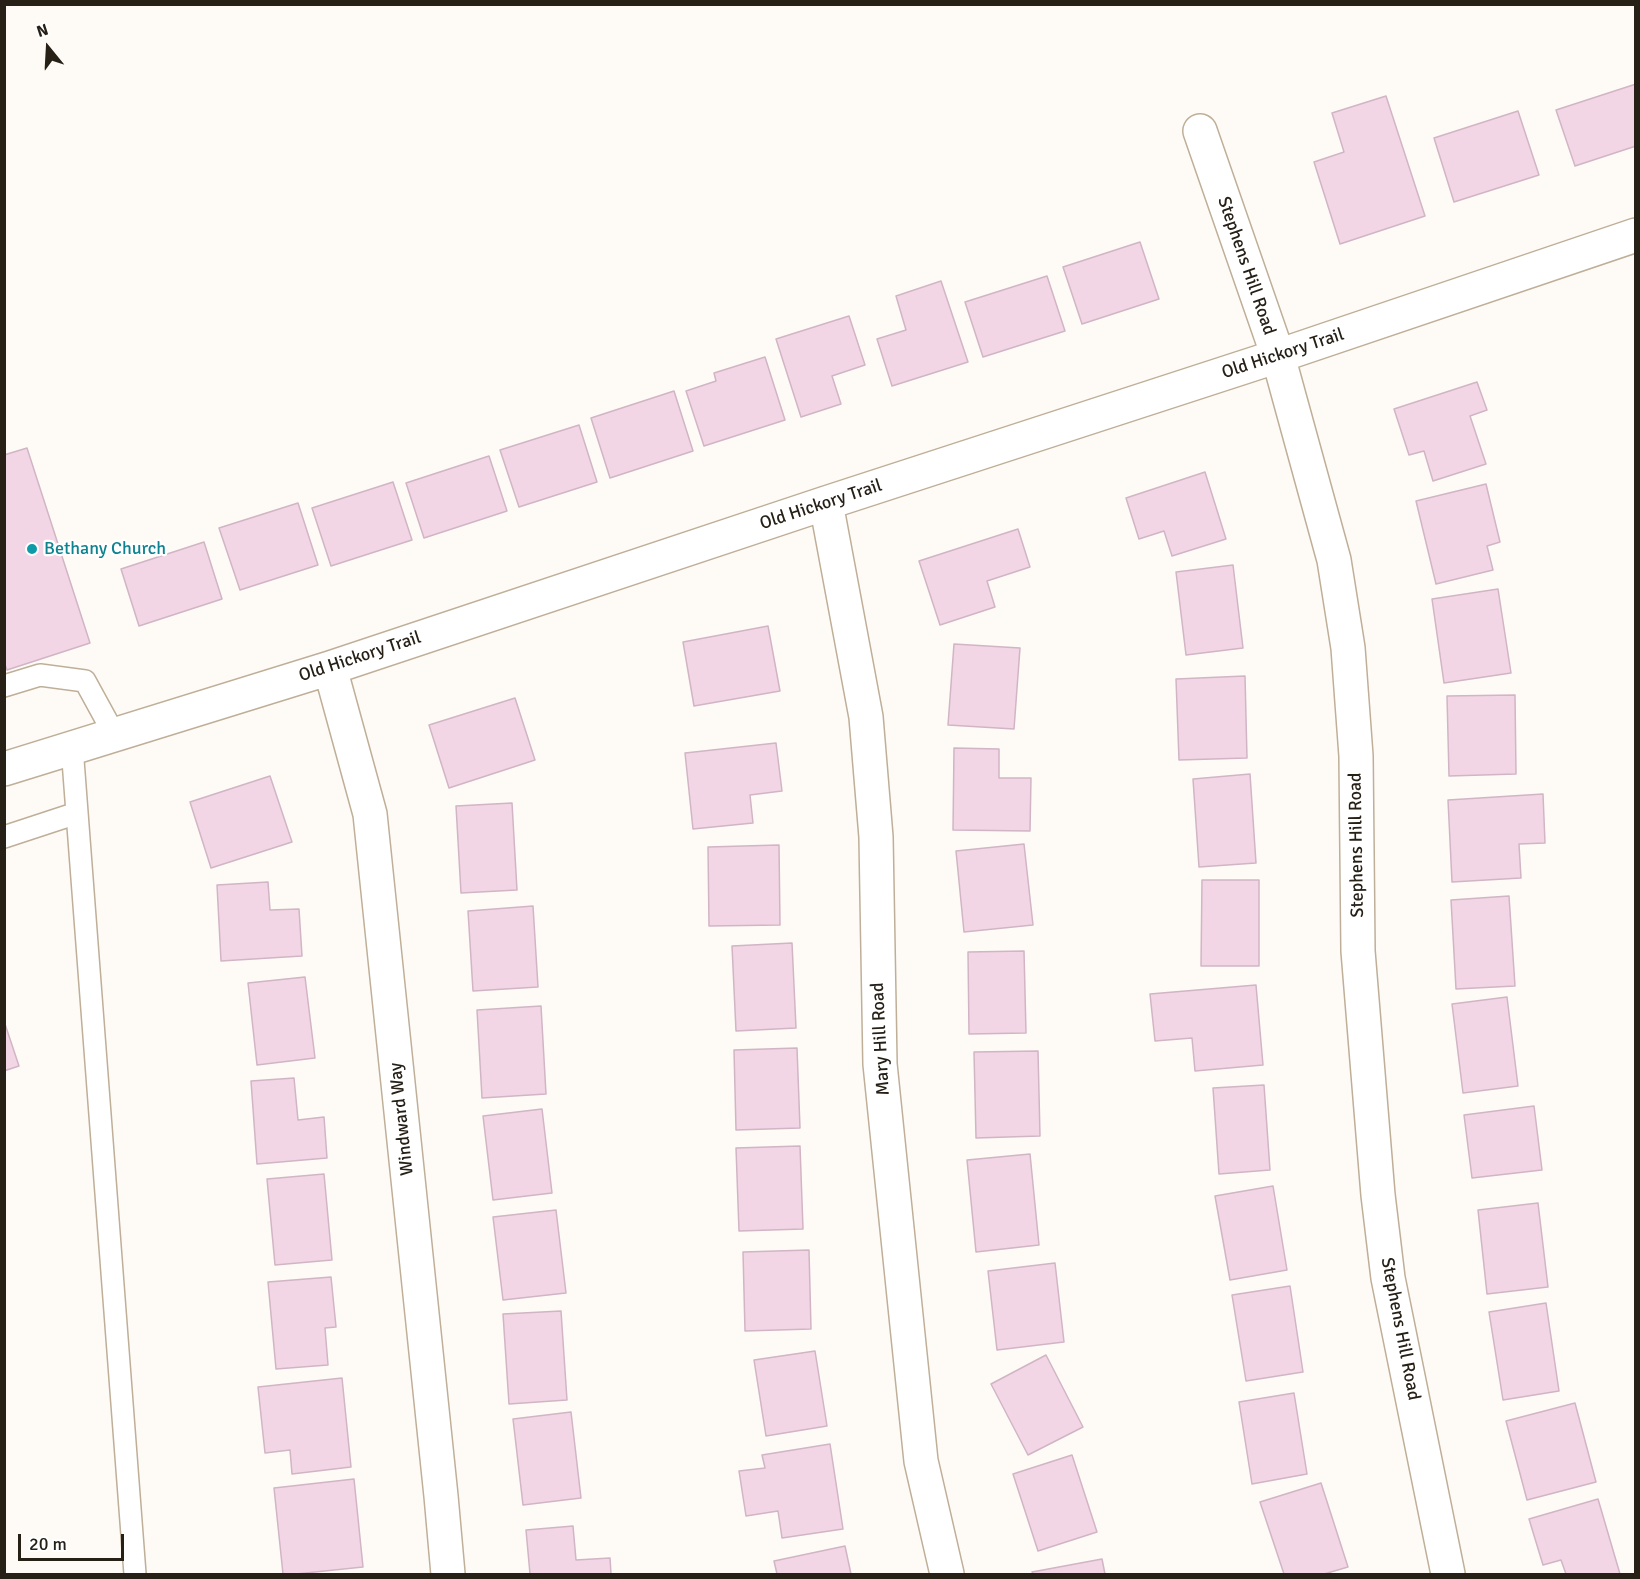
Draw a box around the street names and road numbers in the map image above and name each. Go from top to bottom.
street label: Stephens Hill Road [1212,194,1280,338]
street label: Old Hickory Trail [1219,324,1347,384]
street label: Old Hickory Trail [757,475,885,535]
street label: Old Hickory Trail [296,627,424,687]
street label: Stephens Hill Road [1345,772,1369,918]
street label: Mary Hill Road [867,982,895,1096]
street label: Windward Way [385,1061,419,1177]
street label: Stephens Hill Road [1376,1256,1424,1402]

